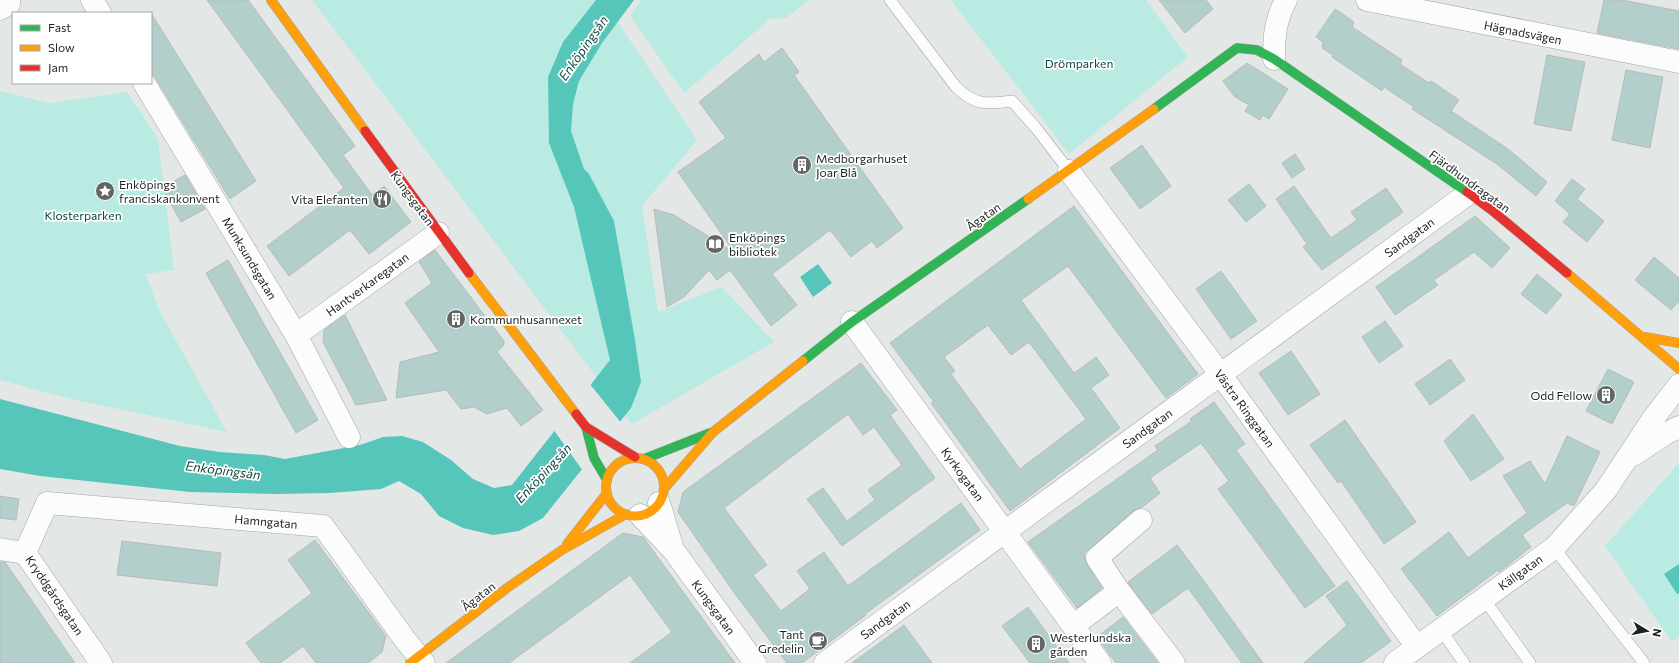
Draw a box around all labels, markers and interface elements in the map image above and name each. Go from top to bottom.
legend [12,12,152,84]
water label: Enköpingsån [555,13,611,83]
street label: Hägnadsvägen [1483,18,1563,46]
text: Fast [48,20,71,34]
text: Slow [48,40,75,54]
park label: Drömparken [1045,56,1113,70]
text: Jam [48,60,68,75]
street label: Fjärdhundragatan [1427,147,1513,215]
place label: Medborgarhuset Joar Blå [816,151,908,180]
building icon: Medborgarhuset Joar Blå [791,154,813,176]
street label: Kungsgatan [388,168,438,228]
place label: Enköpings franciskankonvent [119,177,220,205]
place icon: Enköpings franciskankonvent [94,180,116,202]
restaurant icon: Vita Elefanten [371,188,393,210]
place label: Vita Elefanten [291,192,368,206]
street label: Ågatan [963,199,1003,233]
park label: Klosterparken [44,208,122,222]
street label: Munksundsgatan [220,214,280,302]
street label: Sandgatan [1381,214,1437,260]
place label: Enköpings bibliotek [729,230,785,258]
library icon: Enköpings bibliotek [704,233,726,255]
street label: Hantverkaregatan [323,249,411,319]
building icon: Kommunhusannexet [445,308,467,330]
place label: Kommunhusannexet [470,312,582,326]
street label: Västra Ringgatan [1212,366,1278,450]
building icon: Odd Fellow [1595,384,1617,406]
place label: Odd Fellow [1530,388,1592,402]
street label: Sandgatan [1119,405,1175,451]
water label: Enköpingsån [511,440,575,506]
street label: Kyrkogatan [939,444,987,504]
water label: Enköpingsån [185,457,261,483]
street label: Hamngatan [234,511,298,531]
street label: Källgatan [1495,551,1545,593]
street label: Kryddgårdsgatan [23,552,87,638]
street label: Kungsgatan [689,577,739,637]
street label: Ågatan [458,579,498,613]
street label: Sandgatan [857,596,913,642]
north arrow [1627,611,1667,651]
place label: Tant Gredelin [758,627,804,655]
text: N [1650,628,1664,638]
cafe icon: Tant Gredelin [807,630,829,652]
place label: Westerlundska gården [1050,630,1131,658]
building icon: Westerlundska gården [1025,633,1047,655]

